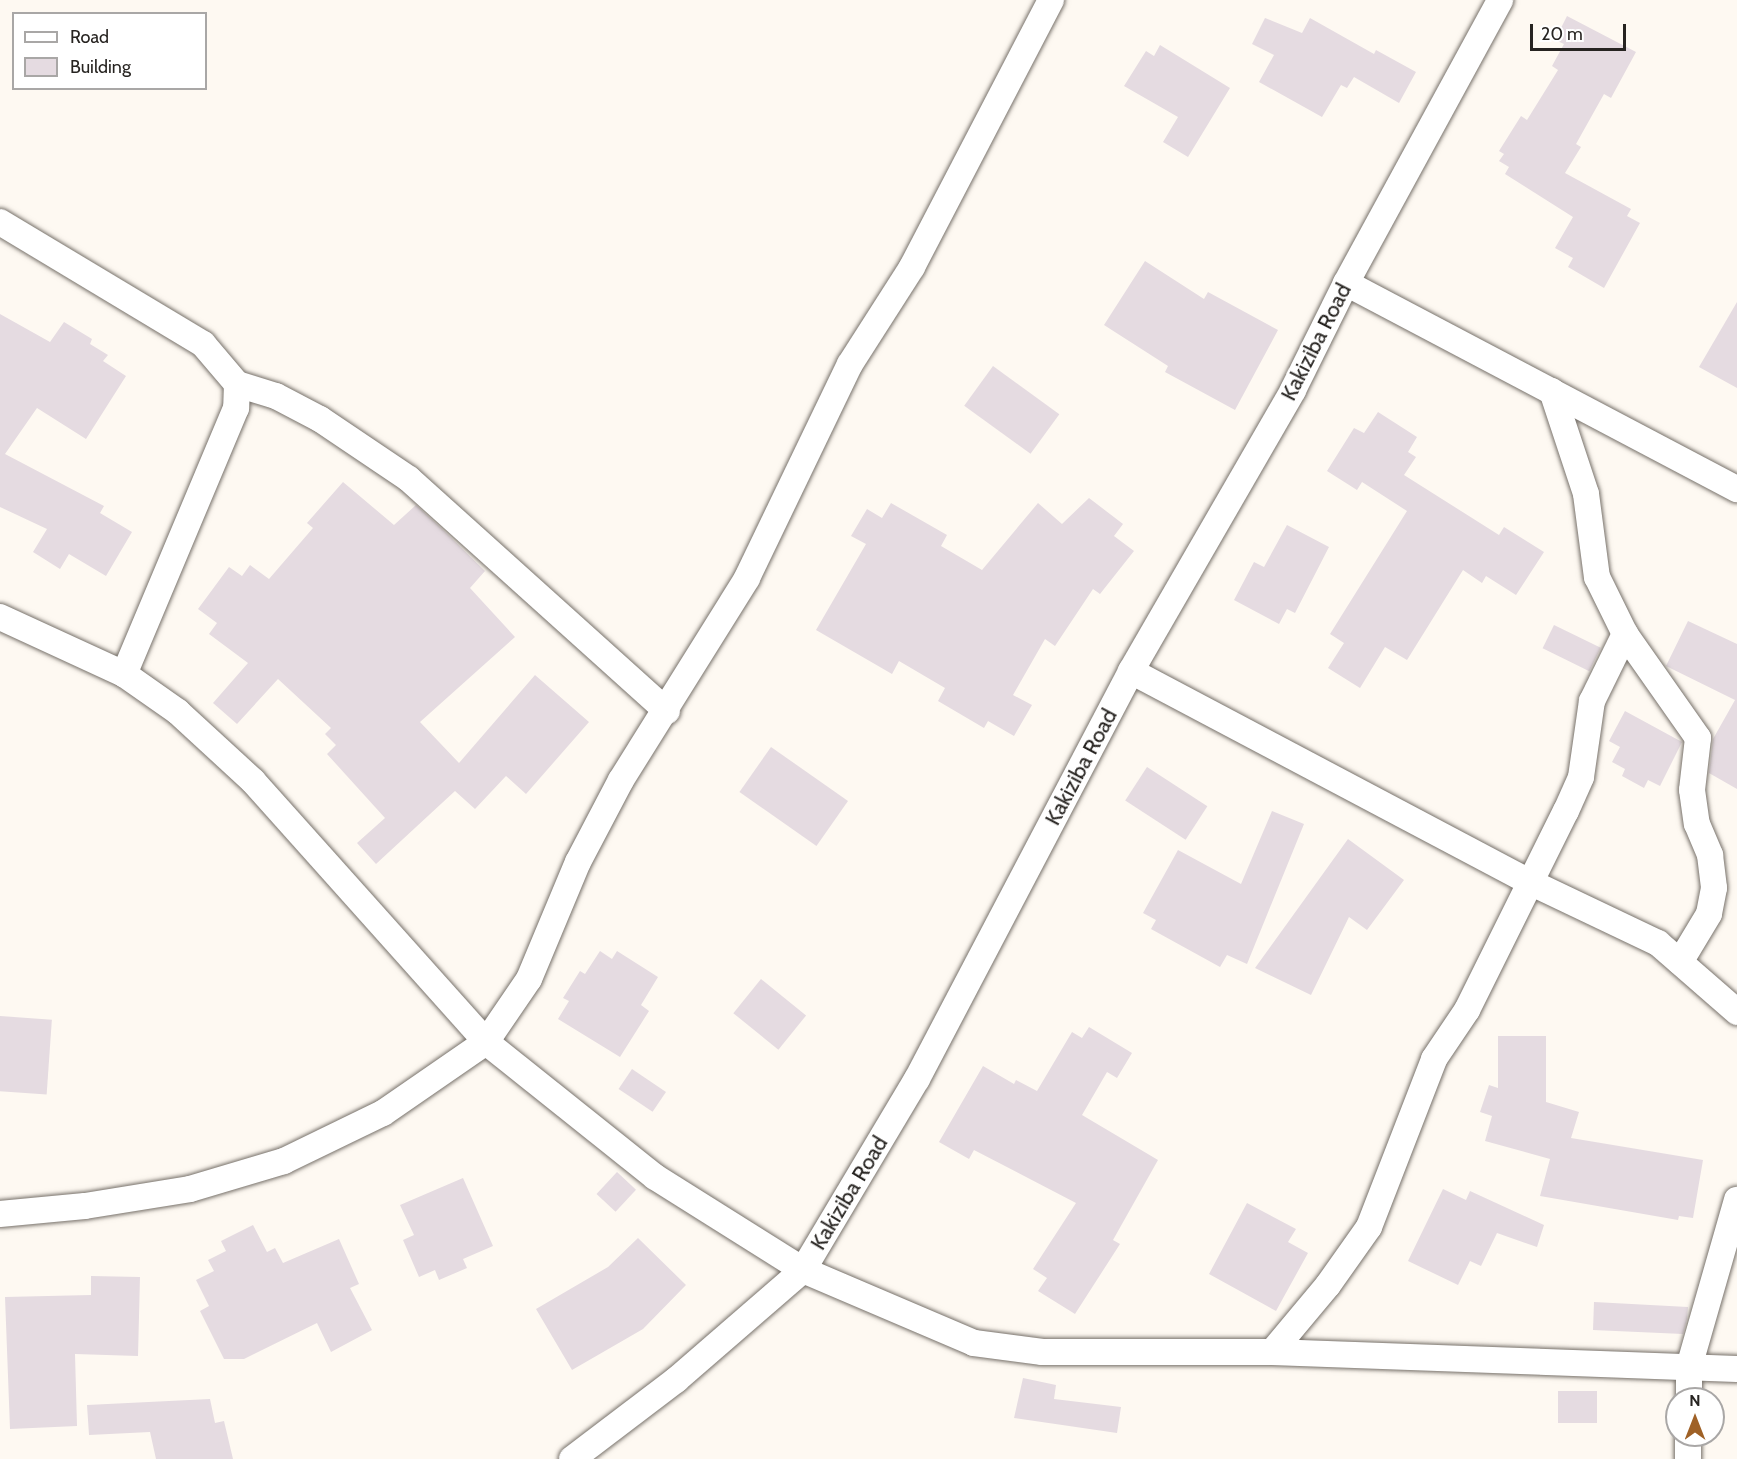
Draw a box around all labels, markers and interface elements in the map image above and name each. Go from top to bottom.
legend [12,12,207,90]
scale bar [1533,12,1629,50]
text: 20 m [1541,23,1583,45]
text: Road [70,26,109,48]
text: Building [70,56,131,78]
street label: Kakiziba Road [1275,279,1357,405]
street label: Kakiziba Road [1039,704,1123,830]
street label: Kakiziba Road [805,1131,893,1255]
north arrow [1665,1387,1725,1447]
text: N [1689,1391,1701,1410]

